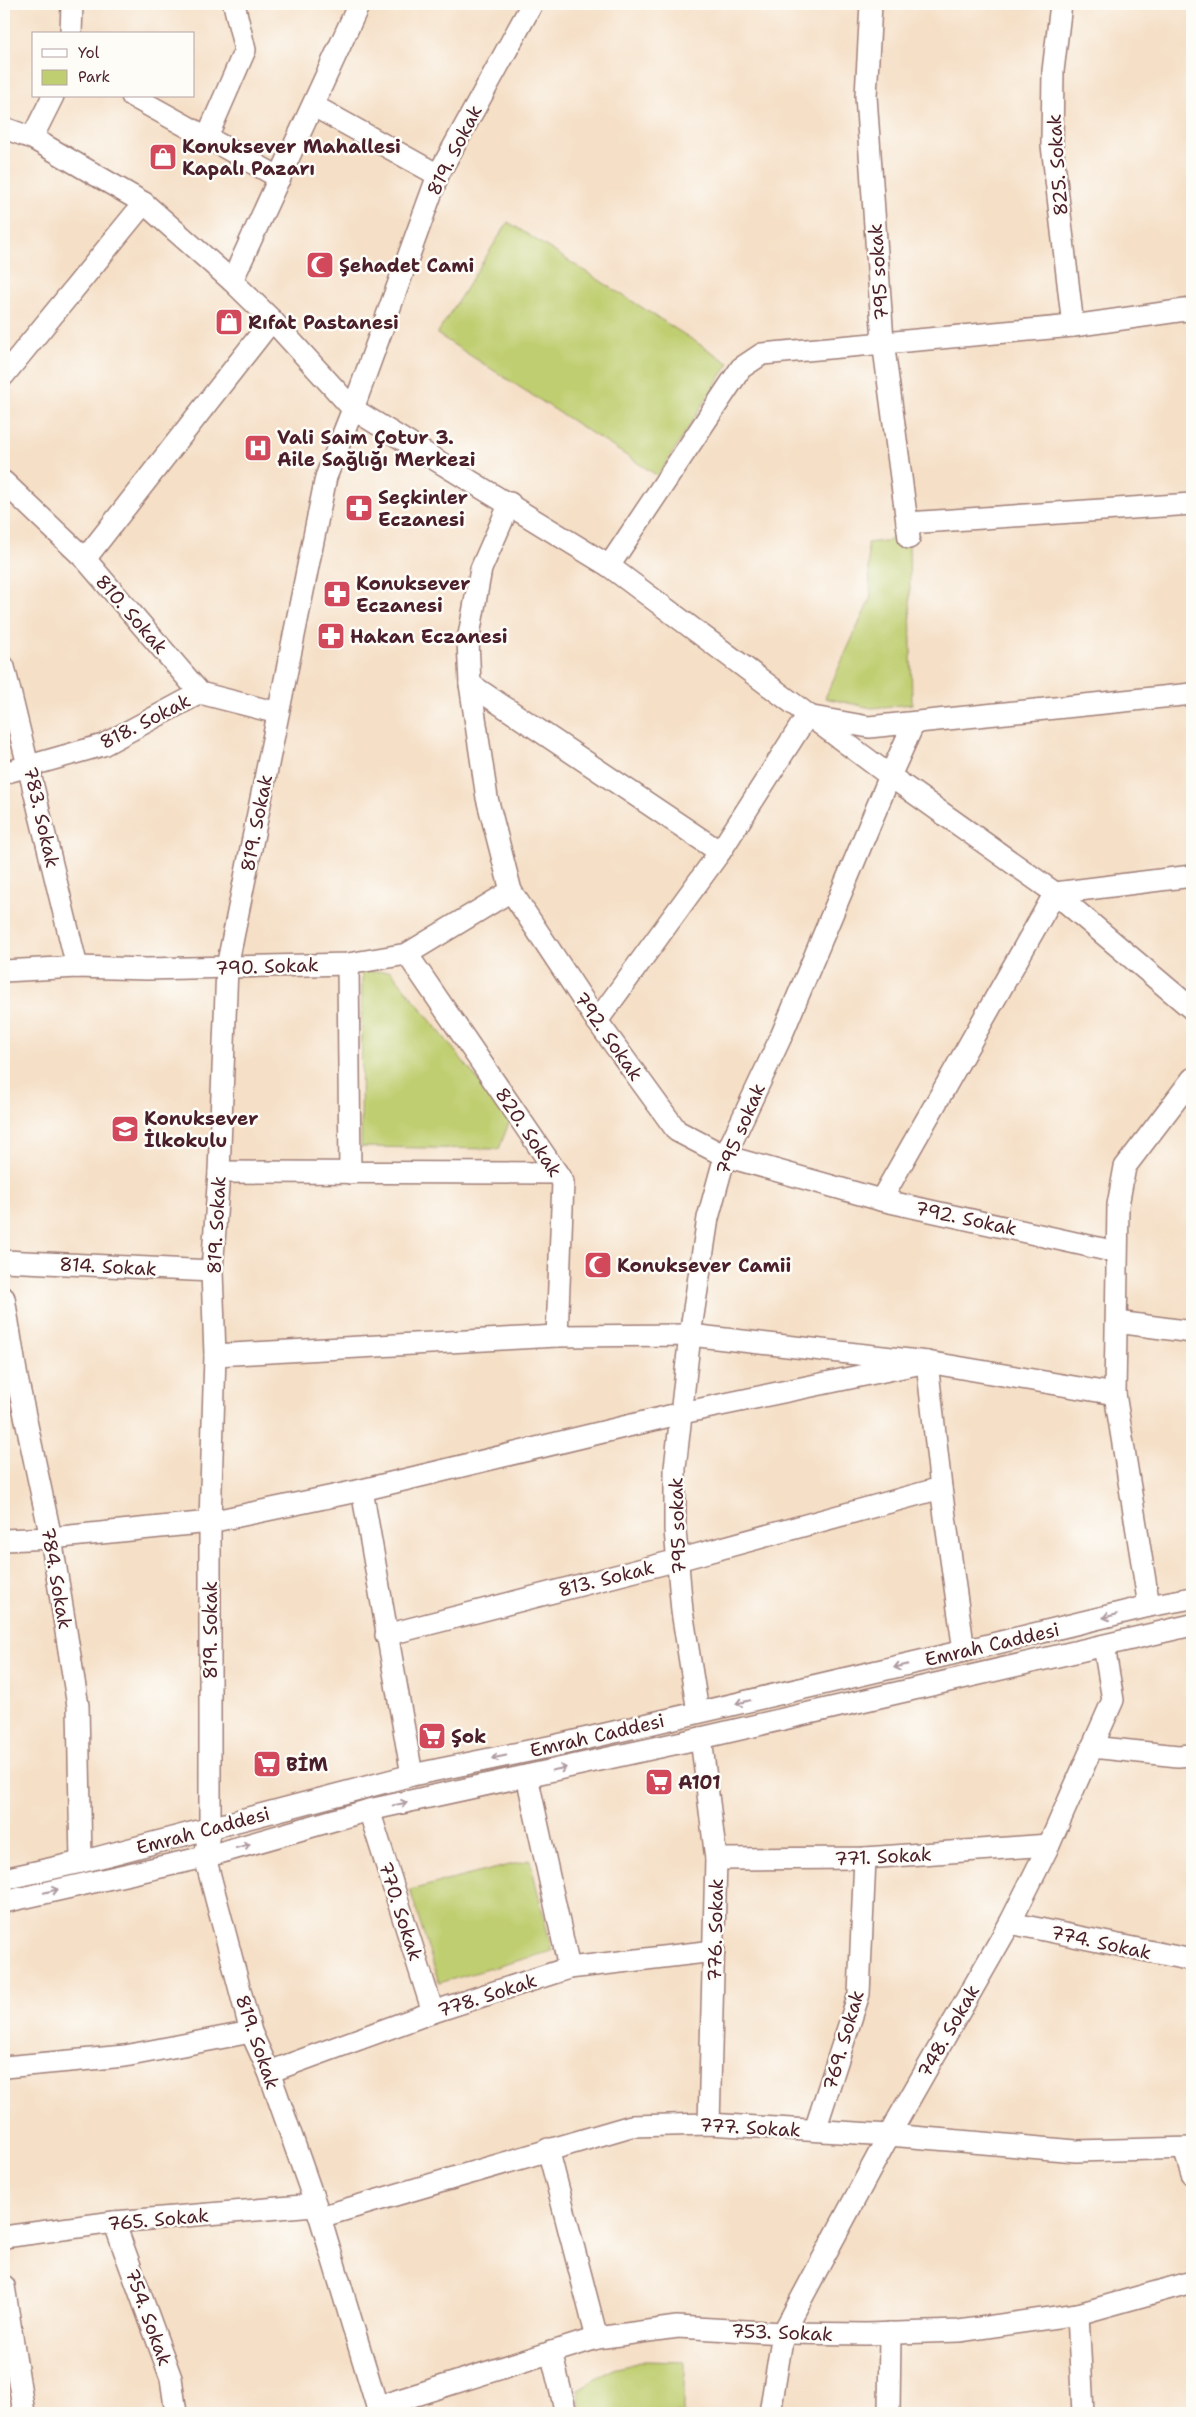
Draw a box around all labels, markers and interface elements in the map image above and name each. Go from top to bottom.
legend [32,32,195,98]
text: Yol [78,43,100,63]
text: Park [78,67,110,87]
street label: 819. Sokak [421,101,488,200]
street label: 825. Sokak [1041,113,1074,217]
place label: Konuksever Mahallesi Kapalı Pazarı [182,134,401,181]
shop icon: Konuksever Mahallesi Kapalı Pazarı [148,142,178,172]
street label: 795 sokak [863,222,894,321]
mosque icon: Şehadet Cami [305,250,335,280]
place label: Şehadet Cami [339,253,474,278]
shop icon: Rıfat Pastanesi [214,307,244,337]
place label: Rıfat Pastanesi [248,310,399,335]
place label: Vali Saim Çotur 3. Aile Sağlığı Merkezi [277,425,476,472]
hospital icon: Vali Saim Çotur 3. Aile Sağlığı Merkezi [243,433,273,463]
place label: Seçkinler Eczanesi [378,485,468,532]
pharmacy icon: Seçkinler Eczanesi [344,493,374,523]
street label: 810. Sokak [90,569,173,660]
place label: Konuksever Eczanesi [356,571,470,618]
pharmacy icon: Konuksever Eczanesi [322,579,352,609]
pharmacy icon: Hakan Eczanesi [316,621,346,651]
place label: Hakan Eczanesi [350,624,508,649]
street label: 818. Sokak [96,688,195,755]
street label: 783. Sokak [18,764,65,870]
street label: 819. Sokak [235,772,278,874]
street label: 790. Sokak [215,952,319,981]
street label: 792. Sokak [569,987,649,1086]
street label: 795 sokak [710,1079,771,1179]
street label: 820. Sokak [489,1083,568,1182]
place label: Konuksever İlkokulu [144,1106,258,1153]
school or university icon: Konuksever İlkokulu [110,1114,140,1144]
street label: 819. Sokak [201,1175,232,1275]
street label: 792. Sokak [913,1196,1019,1241]
mosque icon: Konuksever Camii [583,1250,613,1280]
street label: 814. Sokak [59,1251,157,1282]
place label: Konuksever Camii [617,1253,791,1278]
street label: 795 sokak [663,1477,692,1575]
street label: 784. Sokak [35,1525,78,1631]
street label: 813. Sokak [556,1554,657,1602]
street label: 819. Sokak [198,1581,223,1679]
one-way arrow [1103,1611,1119,1621]
street label: Emrah Caddesi [922,1617,1062,1672]
one-way arrow [894,1662,910,1671]
one-way arrow [735,1698,751,1707]
street label: Emrah Caddesi [527,1708,667,1763]
supermarket icon: Şok [417,1721,447,1751]
place label: Şok [451,1724,486,1749]
supermarket icon: BİM [252,1749,282,1779]
place label: BİM [286,1752,329,1777]
one-way arrow [491,1753,507,1762]
one-way arrow [551,1764,567,1773]
supermarket icon: A101 [644,1767,674,1797]
place label: A101 [678,1770,721,1795]
one-way arrow [392,1798,408,1808]
street label: Emrah Caddesi [134,1801,273,1860]
one-way arrow [235,1841,251,1850]
street label: 771. Sokak [834,1841,932,1872]
street label: 770. Sokak [373,1858,428,1964]
street label: 776. Sokak [702,1878,729,1982]
one-way arrow [43,1886,59,1896]
street label: 774. Sokak [1048,1920,1154,1965]
street label: 778. Sokak [434,1968,540,2023]
street label: 748. Sokak [912,1980,985,2082]
street label: 769. Sokak [817,1987,870,2093]
street label: 819. Sokak [230,1992,285,2093]
street label: 777. Sokak [699,2112,801,2143]
street label: 765. Sokak [106,2203,210,2236]
street label: 754. Sokak [119,2265,178,2369]
street label: 753. Sokak [731,2318,833,2347]

